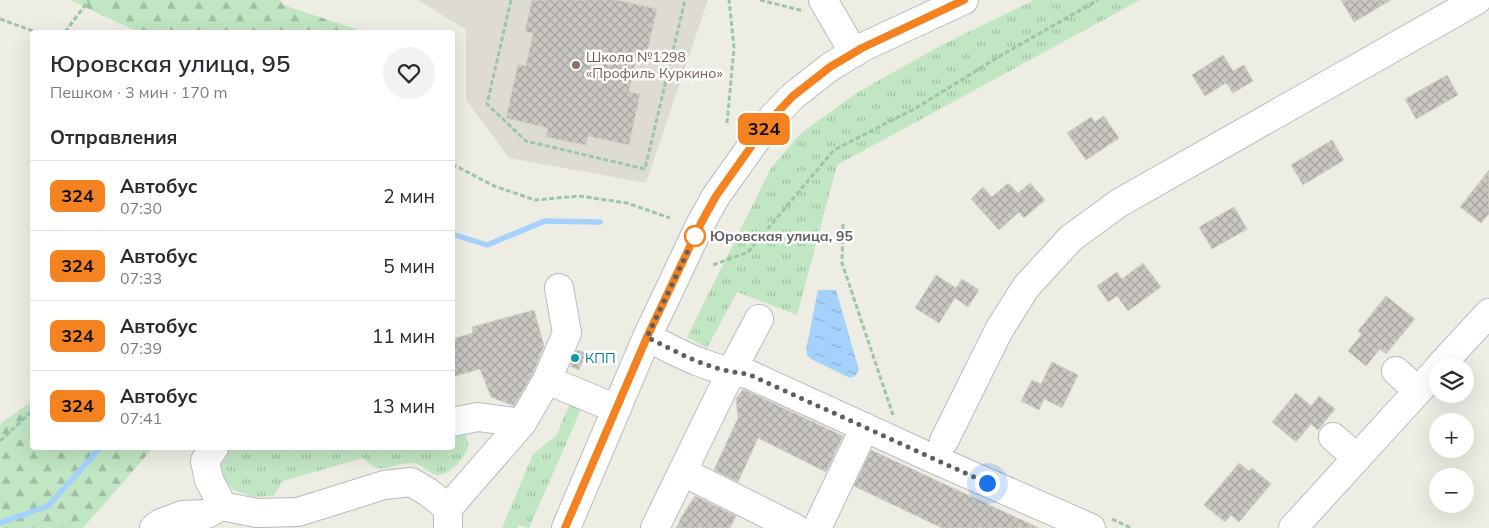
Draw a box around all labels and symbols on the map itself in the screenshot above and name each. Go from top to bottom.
place label: Школа №1298 «Профиль Куркино» [586,48,723,82]
marker: Школа №1298 «Профиль Куркино» [570,59,582,71]
line badge: 324 [735,113,793,145]
marker: Юровская улица, 95 [684,225,706,247]
place label: Юровская улица, 95 [710,227,853,245]
place label: КПП [585,349,616,367]
marker: КПП [569,352,581,364]
your location [975,471,1000,496]

